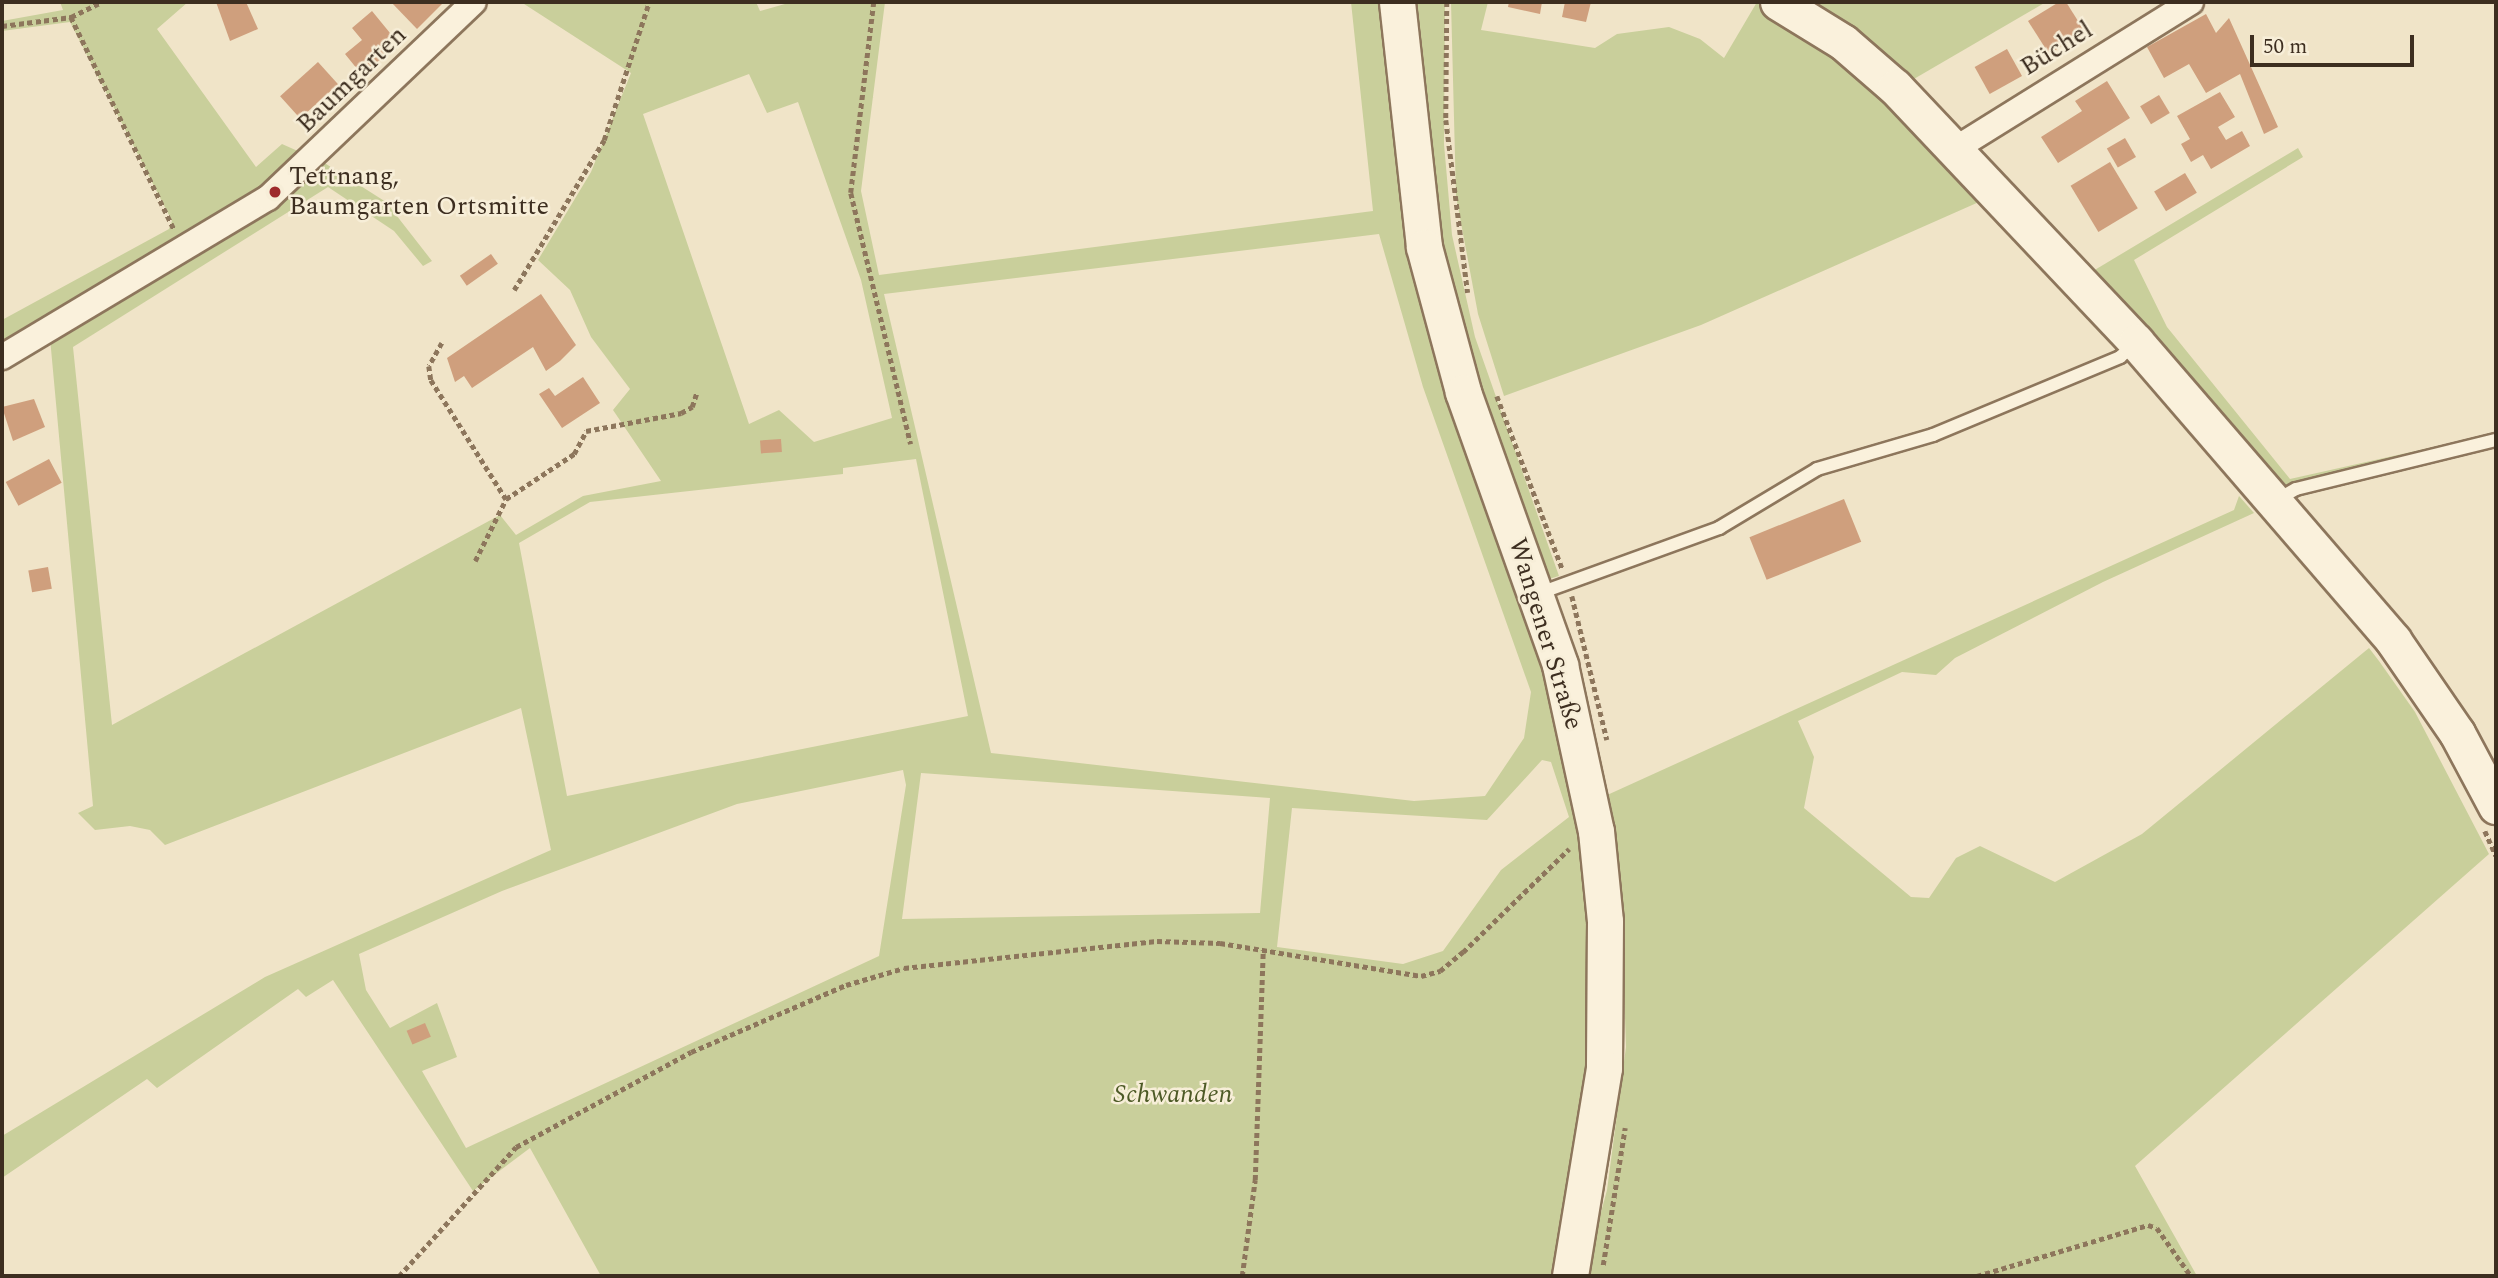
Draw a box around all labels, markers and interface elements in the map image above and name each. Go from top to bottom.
street label: Büchel [2015,15,2099,83]
street label: Baumgarten [291,20,413,140]
scale bar [2253,21,2418,65]
text: 50 m [2263,31,2307,63]
place label: Tettnang, Baumgarten Ortsmitte [289,161,549,222]
marker: Tettnang, Baumgarten Ortsmitte [267,184,283,200]
street label: Wangener Straße [1501,534,1589,734]
park label: Schwanden [1114,1079,1232,1111]

